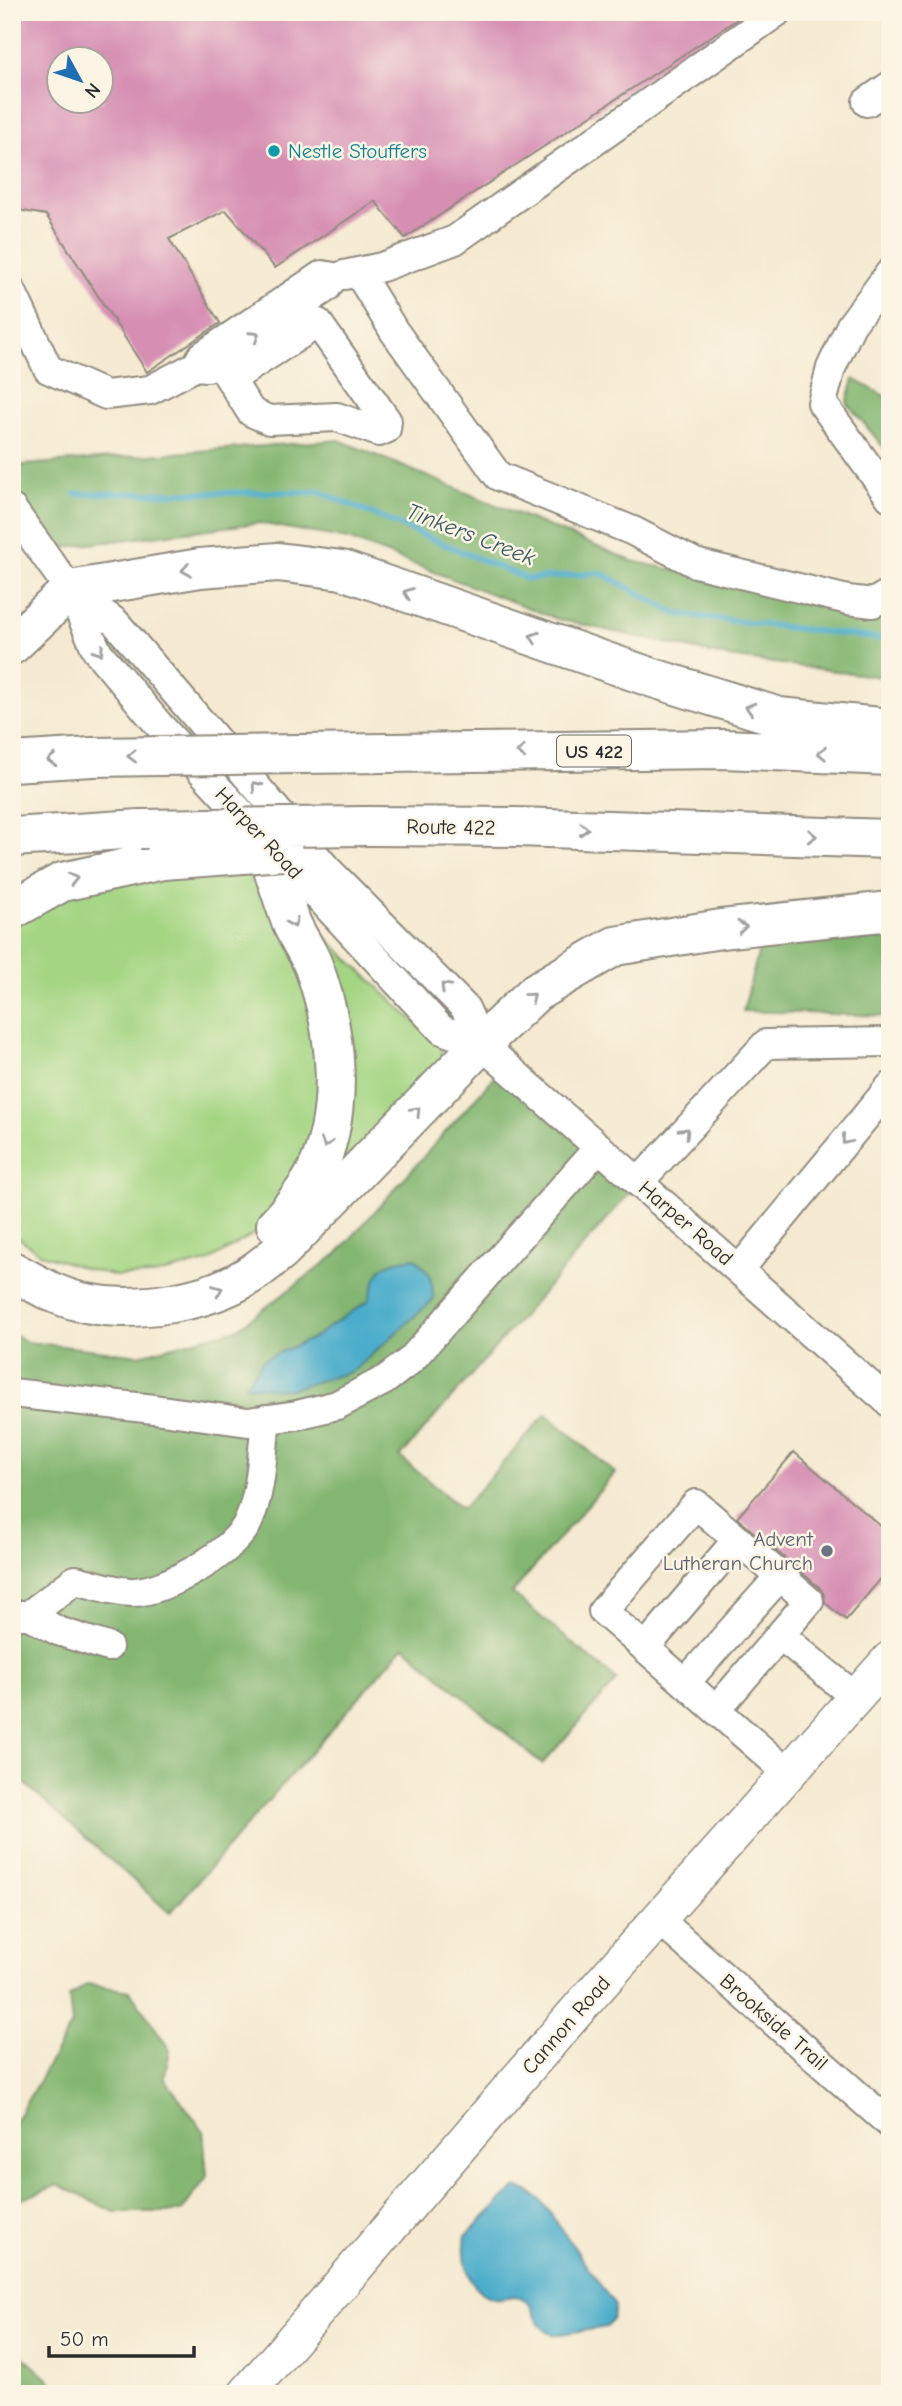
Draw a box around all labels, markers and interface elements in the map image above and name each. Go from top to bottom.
north arrow [46,46,116,116]
text: N [80,78,105,102]
place label: Nestle Stouffers [288,139,427,163]
marker: Nestle Stouffers [266,143,282,159]
one-way arrow [248,331,261,344]
water label: Tinkers Creek [403,498,540,572]
one-way arrow [180,562,192,577]
one-way arrow [403,587,415,601]
one-way arrow [528,631,540,645]
one-way arrow [91,644,104,657]
one-way arrow [744,702,757,716]
road number: US 422 [557,736,631,766]
one-way arrow [515,744,526,759]
one-way arrow [816,746,827,761]
one-way arrow [127,749,138,764]
one-way arrow [46,752,57,767]
one-way arrow [252,781,264,794]
street label: Harper Road [210,782,308,884]
street label: Route 422 [406,814,496,840]
one-way arrow [579,822,590,837]
one-way arrow [806,829,817,844]
one-way arrow [67,873,79,888]
one-way arrow [284,917,298,929]
one-way arrow [737,920,748,935]
one-way arrow [440,982,453,995]
one-way arrow [522,993,535,1005]
one-way arrow [407,1106,420,1119]
one-way arrow [677,1127,689,1140]
one-way arrow [842,1131,854,1144]
one-way arrow [320,1136,335,1148]
street label: Harper Road [634,1176,738,1270]
one-way arrow [211,1285,223,1299]
place label: Advent Lutheran Church [663,1527,814,1575]
marker: Advent Lutheran Church [819,1543,835,1559]
street label: Brookside Trail [715,1969,833,2075]
street label: Cannon Road [517,1971,615,2079]
scale bar [49,2315,194,2359]
text: 50 m [60,2327,109,2351]

